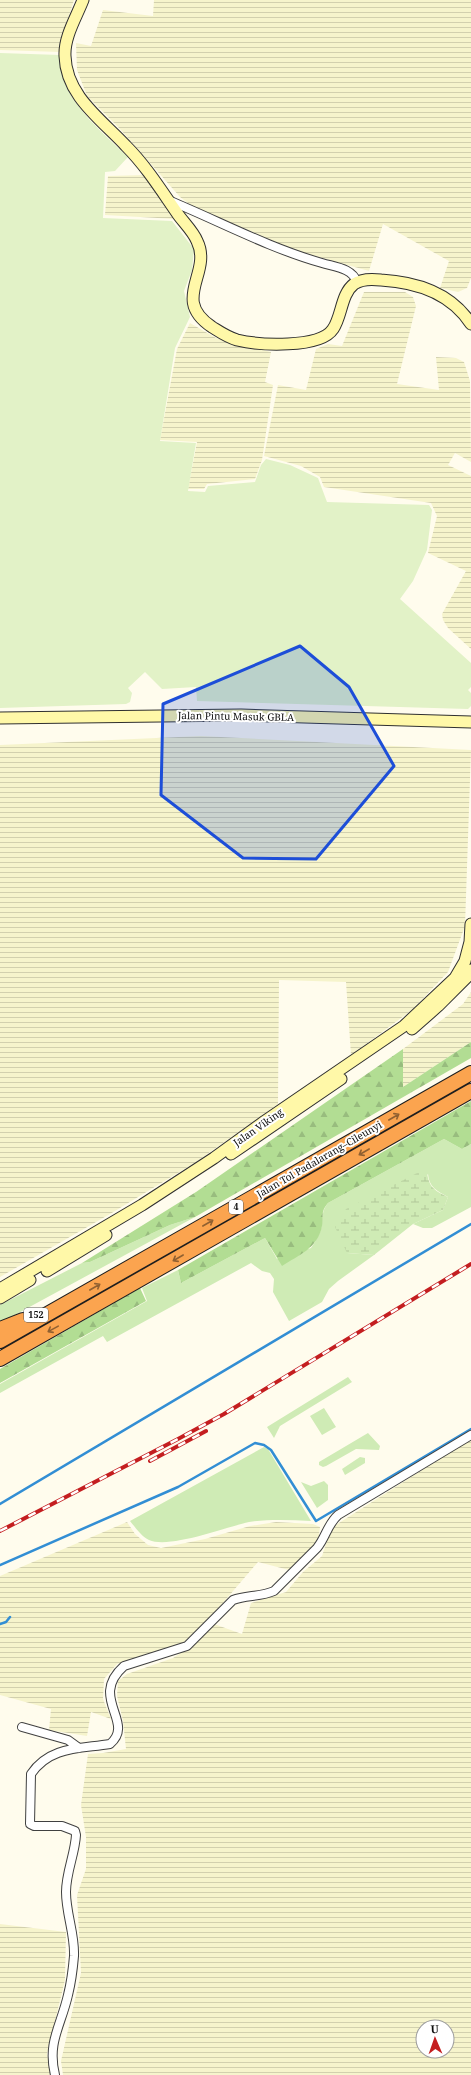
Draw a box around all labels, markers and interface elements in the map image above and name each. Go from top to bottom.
street label: Jalan Pintu Masuk GBLA [177,708,295,724]
street label: Jalan Viking [229,1104,286,1150]
one-way arrow [387,1112,399,1120]
street label: Jalan Tol Padalarang–Cileunyi [253,1117,385,1201]
one-way arrow [358,1149,370,1157]
road number: 4 [229,1200,243,1214]
one-way arrow [202,1218,214,1226]
one-way arrow [172,1255,184,1263]
one-way arrow [89,1283,101,1291]
road number: 152 [24,1308,48,1322]
one-way arrow [47,1326,59,1334]
north arrow [415,2019,455,2059]
text: U [430,2021,440,2036]

